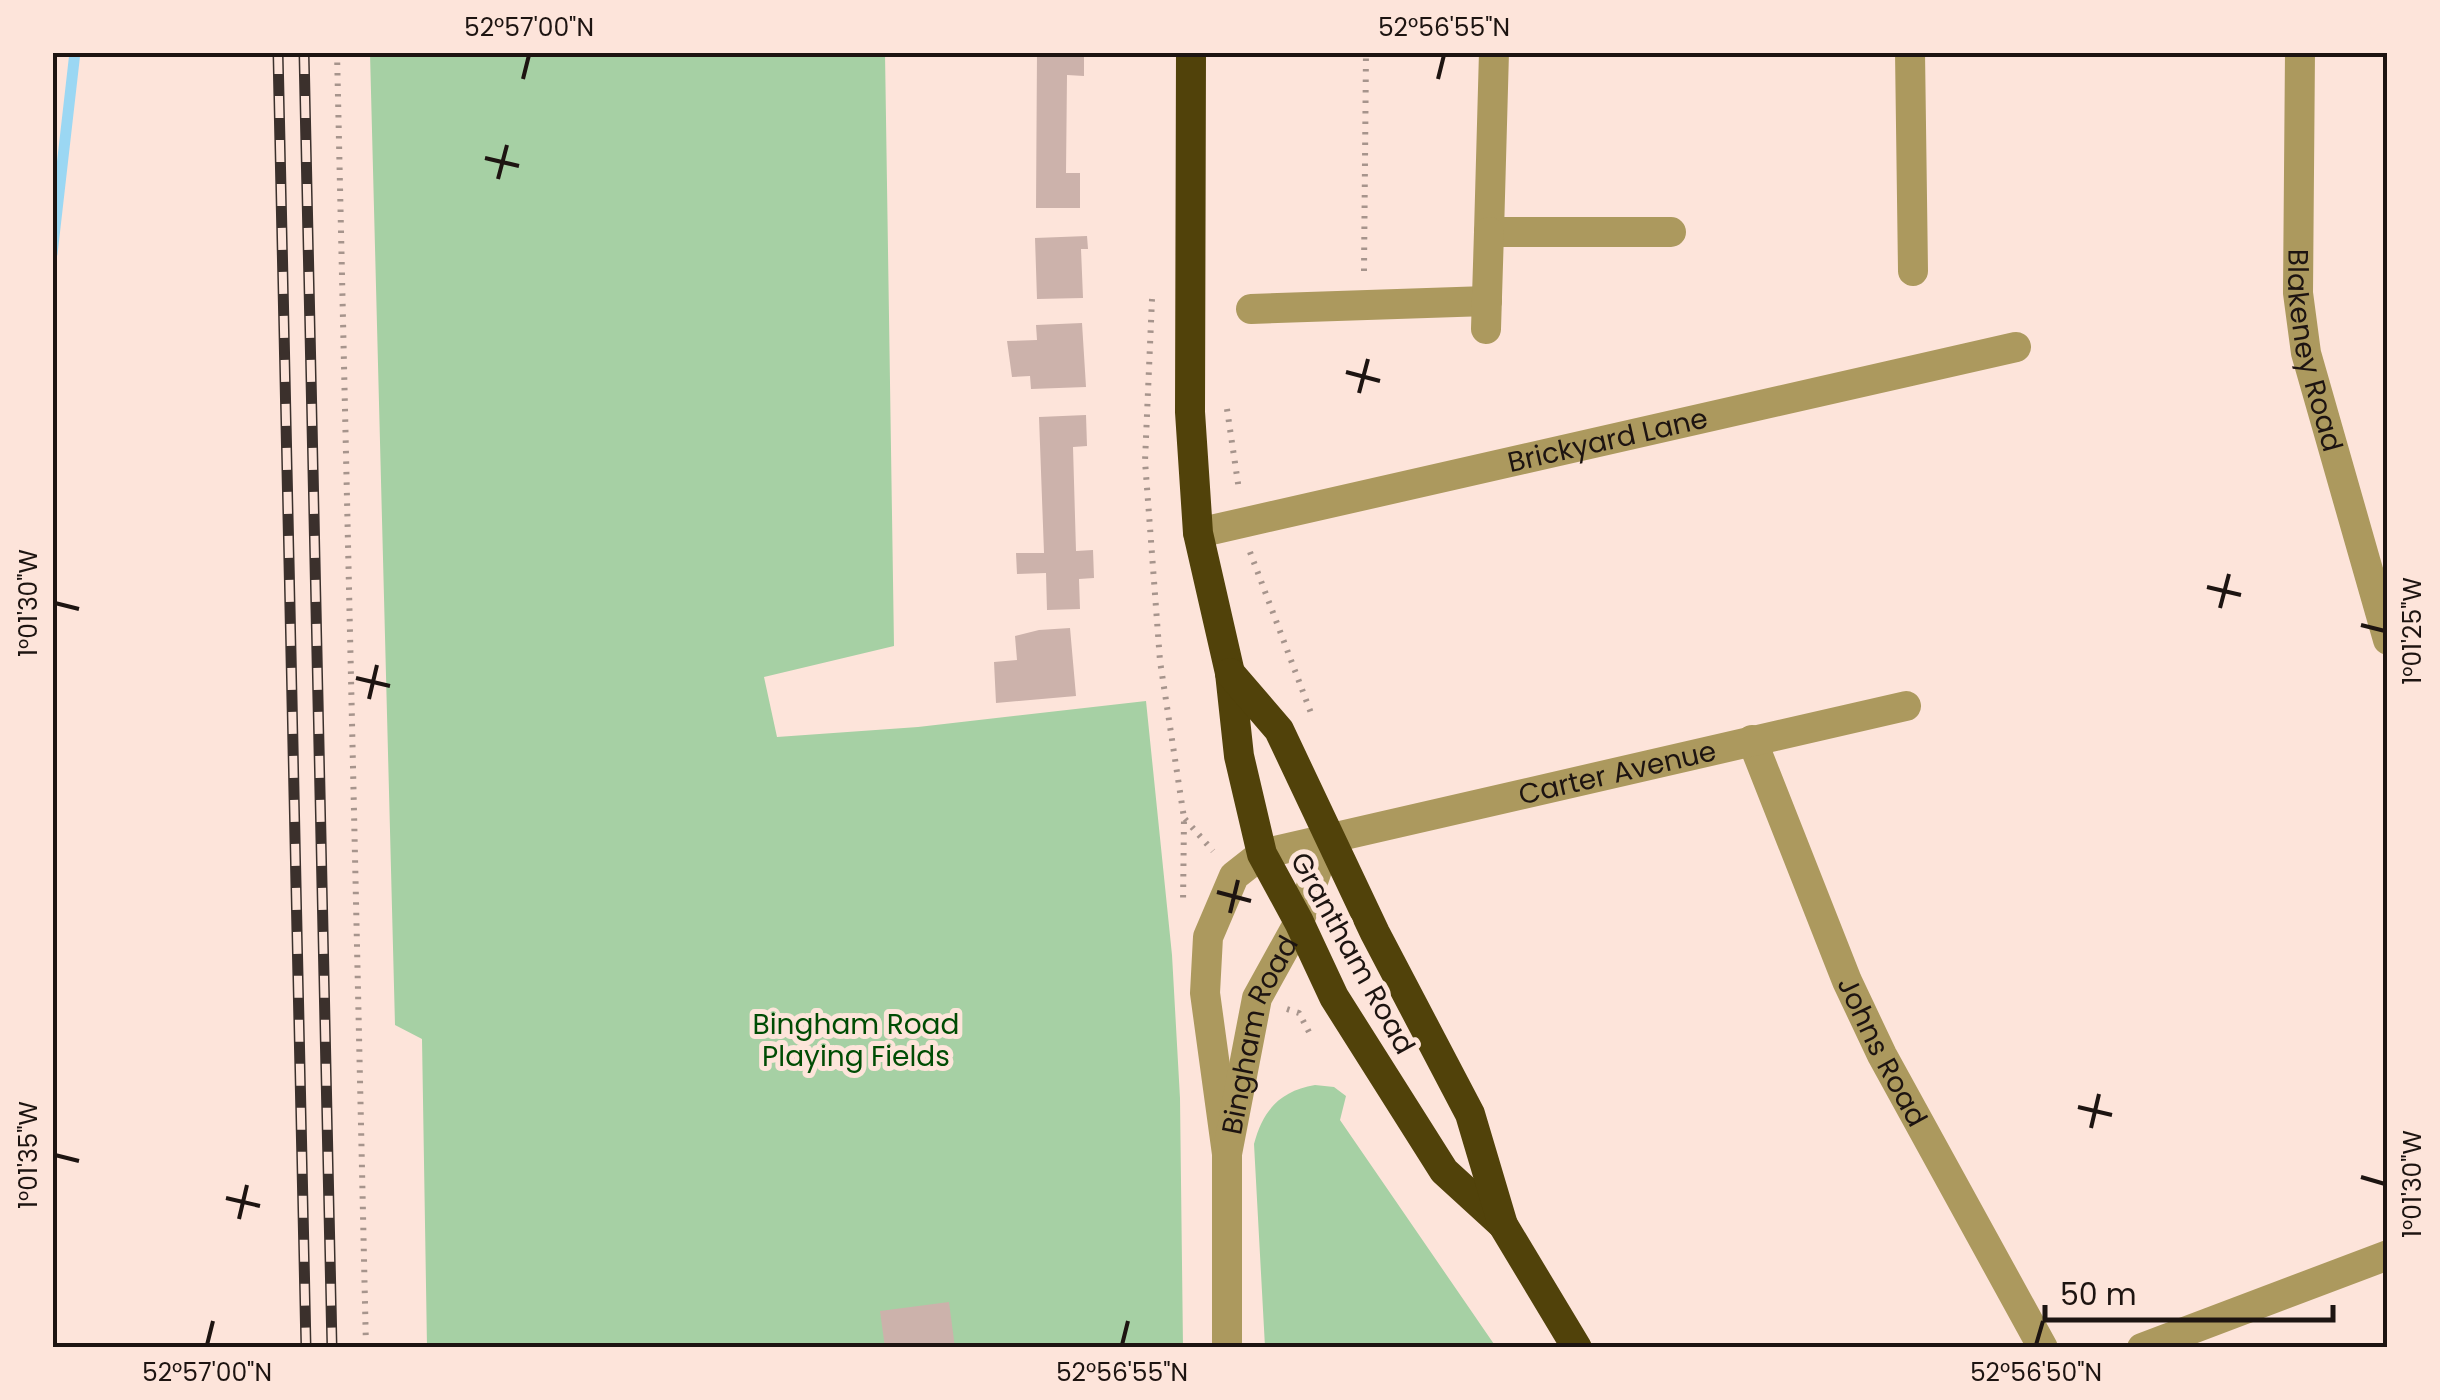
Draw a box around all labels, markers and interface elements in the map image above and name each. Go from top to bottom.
text: 52°57'00"N [464,10,594,45]
text: 52°56'55"N [1378,10,1510,45]
street label: Blakeney Road [2278,249,2352,456]
street label: Brickyard Lane [1504,399,1711,482]
text: 1°01'30"W [11,549,46,657]
text: 1°01'25"W [2395,577,2430,685]
street label: Carter Avenue [1515,731,1720,814]
street label: Grantham Road [1281,845,1424,1061]
street label: Bingham Road [1212,929,1308,1138]
street label: Johns Road [1828,970,1937,1134]
park label: Bingham Road Playing Fields [753,1005,959,1076]
text: 1°01'35"W [11,1101,46,1209]
text: 1°01'30"W [2395,1130,2430,1238]
scale bar [2045,1260,2332,1322]
text: 50 m [2060,1273,2137,1316]
text: 52°57'00"N [142,1355,272,1390]
text: 52°56'55"N [1056,1355,1188,1390]
text: 52°56'50"N [1970,1355,2102,1390]

